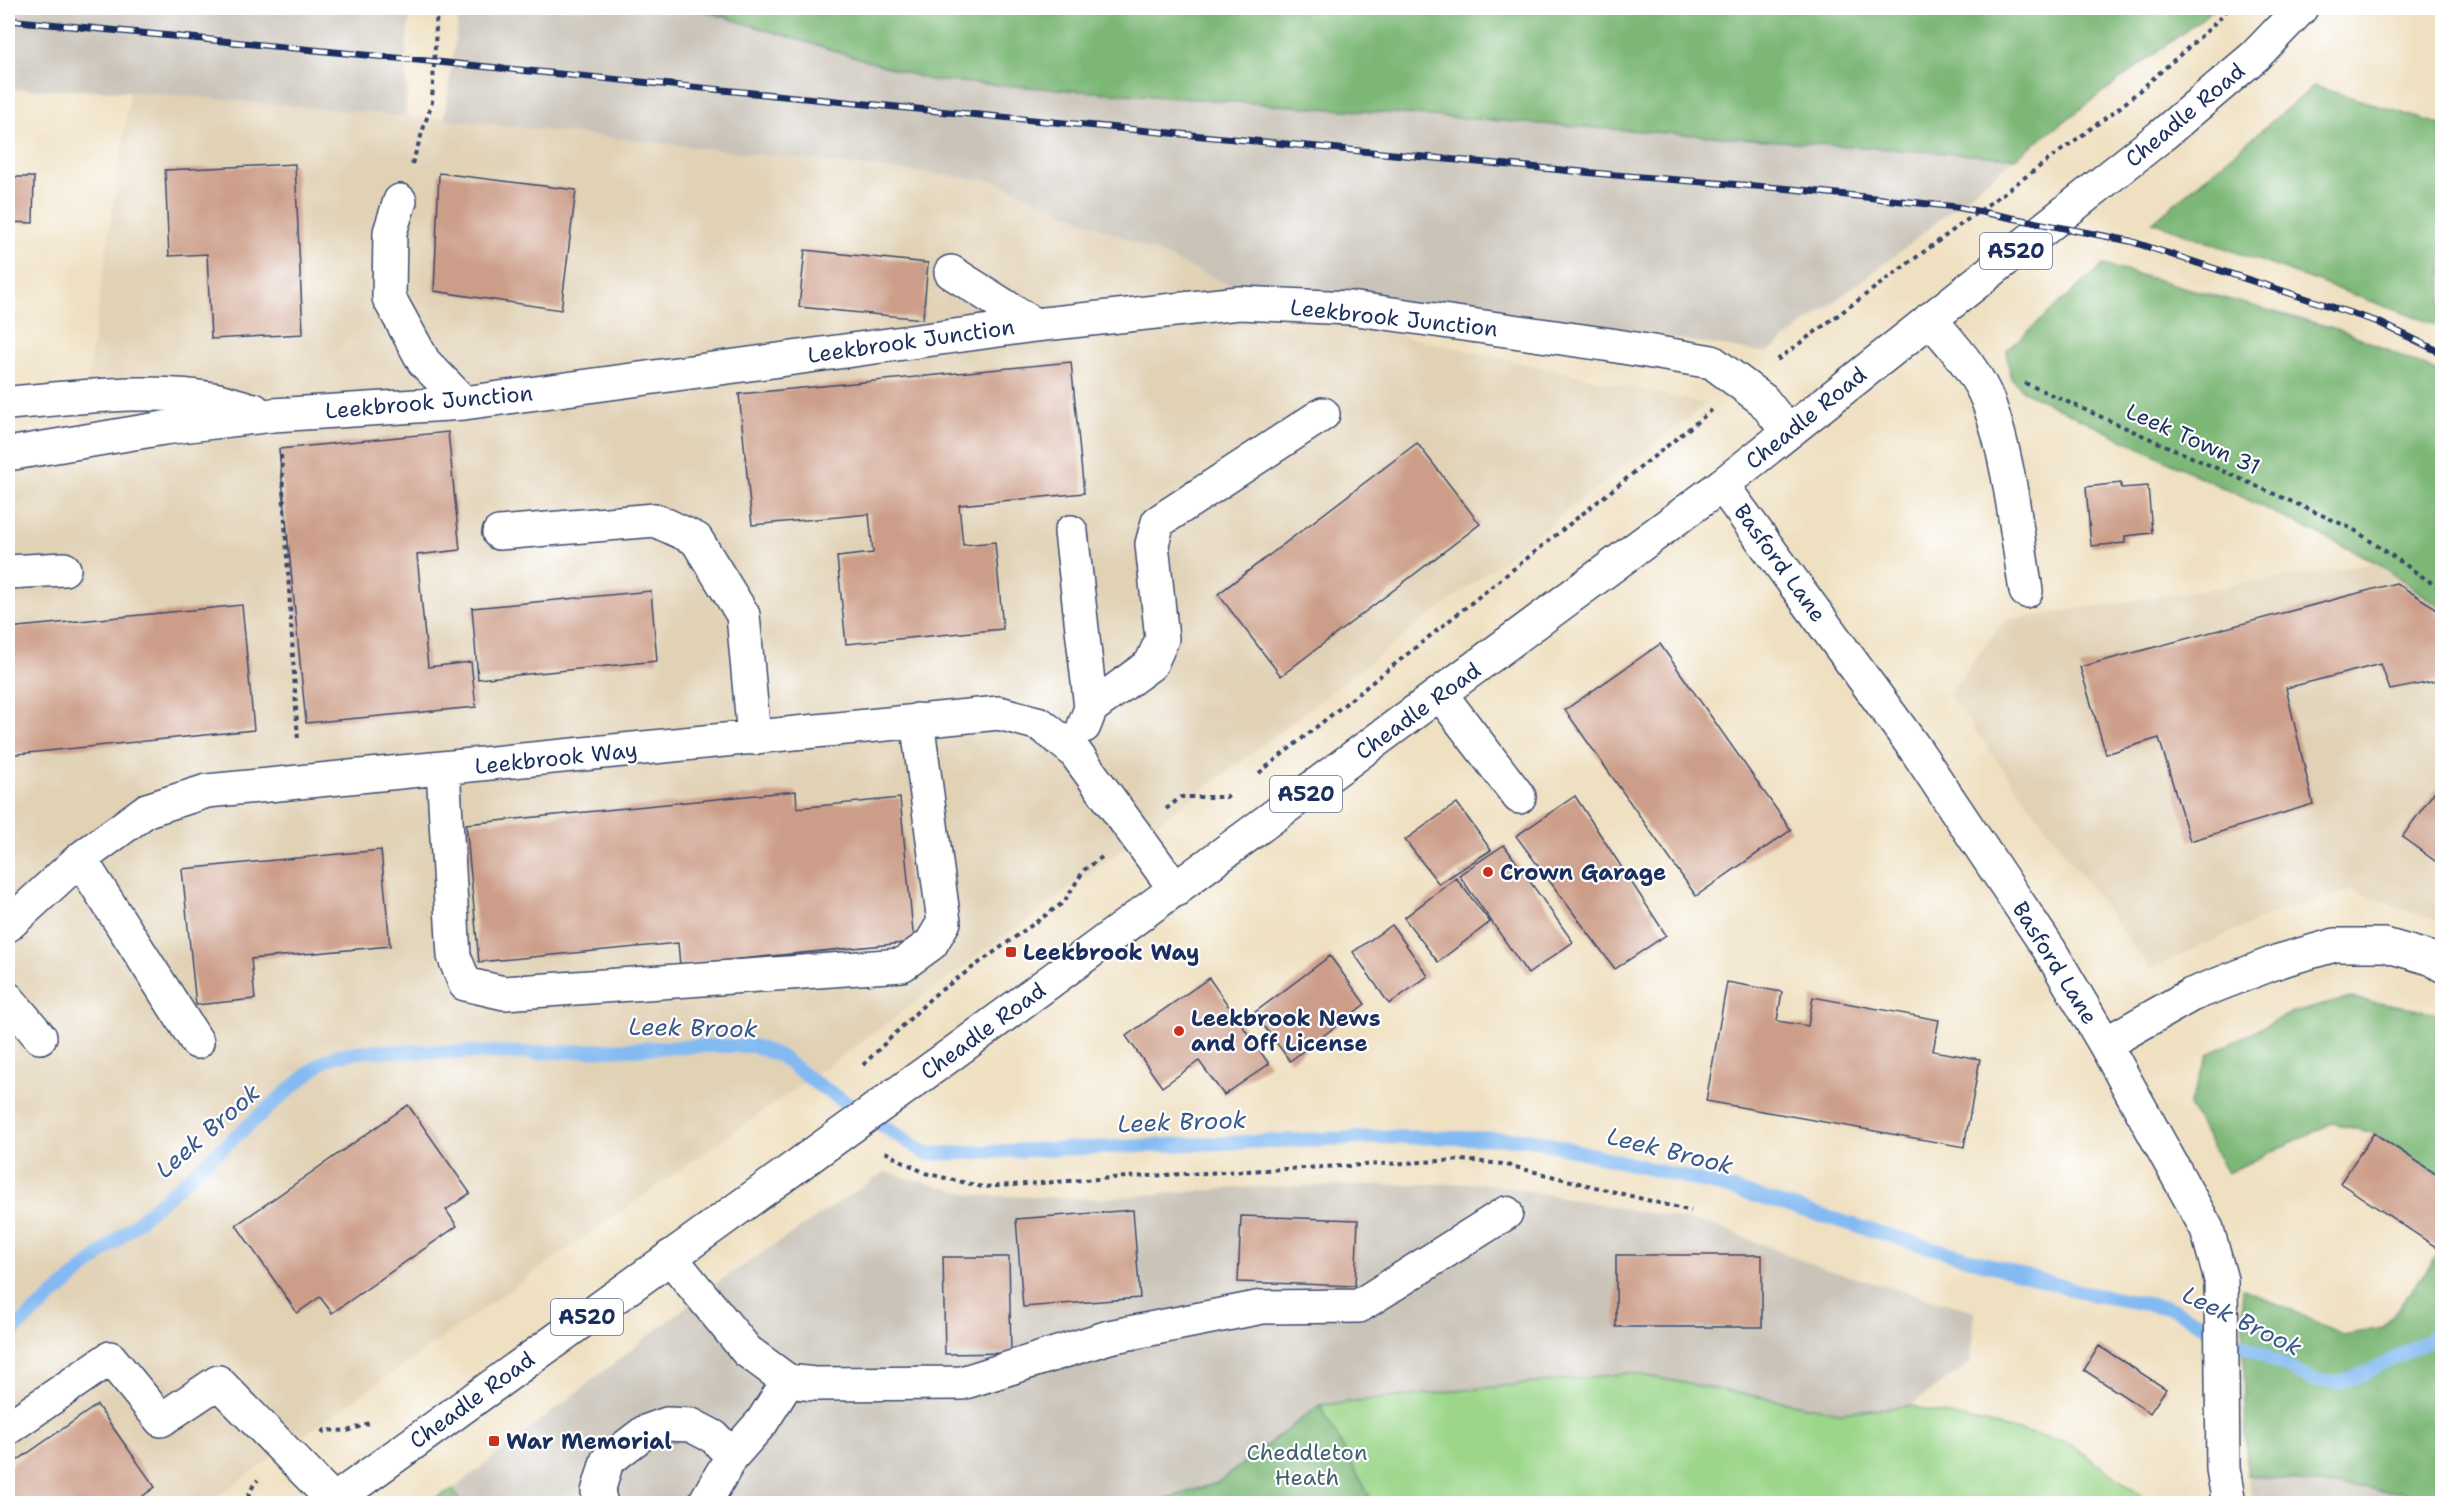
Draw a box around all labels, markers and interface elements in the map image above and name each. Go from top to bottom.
street label: Cheadle Road [2119,56,2251,174]
road number: A520 [1980,233,2052,269]
street label: Leekbrook Junction [1289,293,1499,343]
street label: Leekbrook Junction [806,312,1016,370]
street label: Cheadle Road [1739,360,1873,476]
street label: Leekbrook Junction [324,378,534,426]
street label: Leek Town 31 [2121,397,2265,481]
street label: Basford Lane [1727,498,1833,628]
street label: Cheadle Road [1350,656,1486,766]
street label: Leekbrook Way [473,735,639,781]
road number: A520 [1270,776,1342,812]
place label: Crown Garage [1500,858,1666,887]
marker: Crown Garage [1481,865,1495,879]
street label: Basford Lane [2006,896,2104,1030]
place label: Leekbrook Way [1023,938,1200,967]
marker: Leekbrook Way [1004,945,1018,959]
street label: Cheadle Road [915,976,1051,1086]
place label: Leekbrook News and Off License [1191,1004,1381,1058]
water label: Leek Brook [628,1011,758,1045]
marker: Leekbrook News and Off License [1172,1024,1186,1038]
water label: Leek Brook [149,1076,267,1185]
water label: Leek Brook [1117,1104,1247,1140]
water label: Leek Brook [1603,1120,1737,1182]
water label: Leek Brook [2177,1278,2307,1364]
road number: A520 [551,1299,623,1335]
street label: Cheadle Road [404,1345,540,1455]
place label: War Memorial [506,1427,672,1456]
marker: War Memorial [487,1434,501,1448]
park label: Cheddleton Heath [1247,1438,1367,1492]

